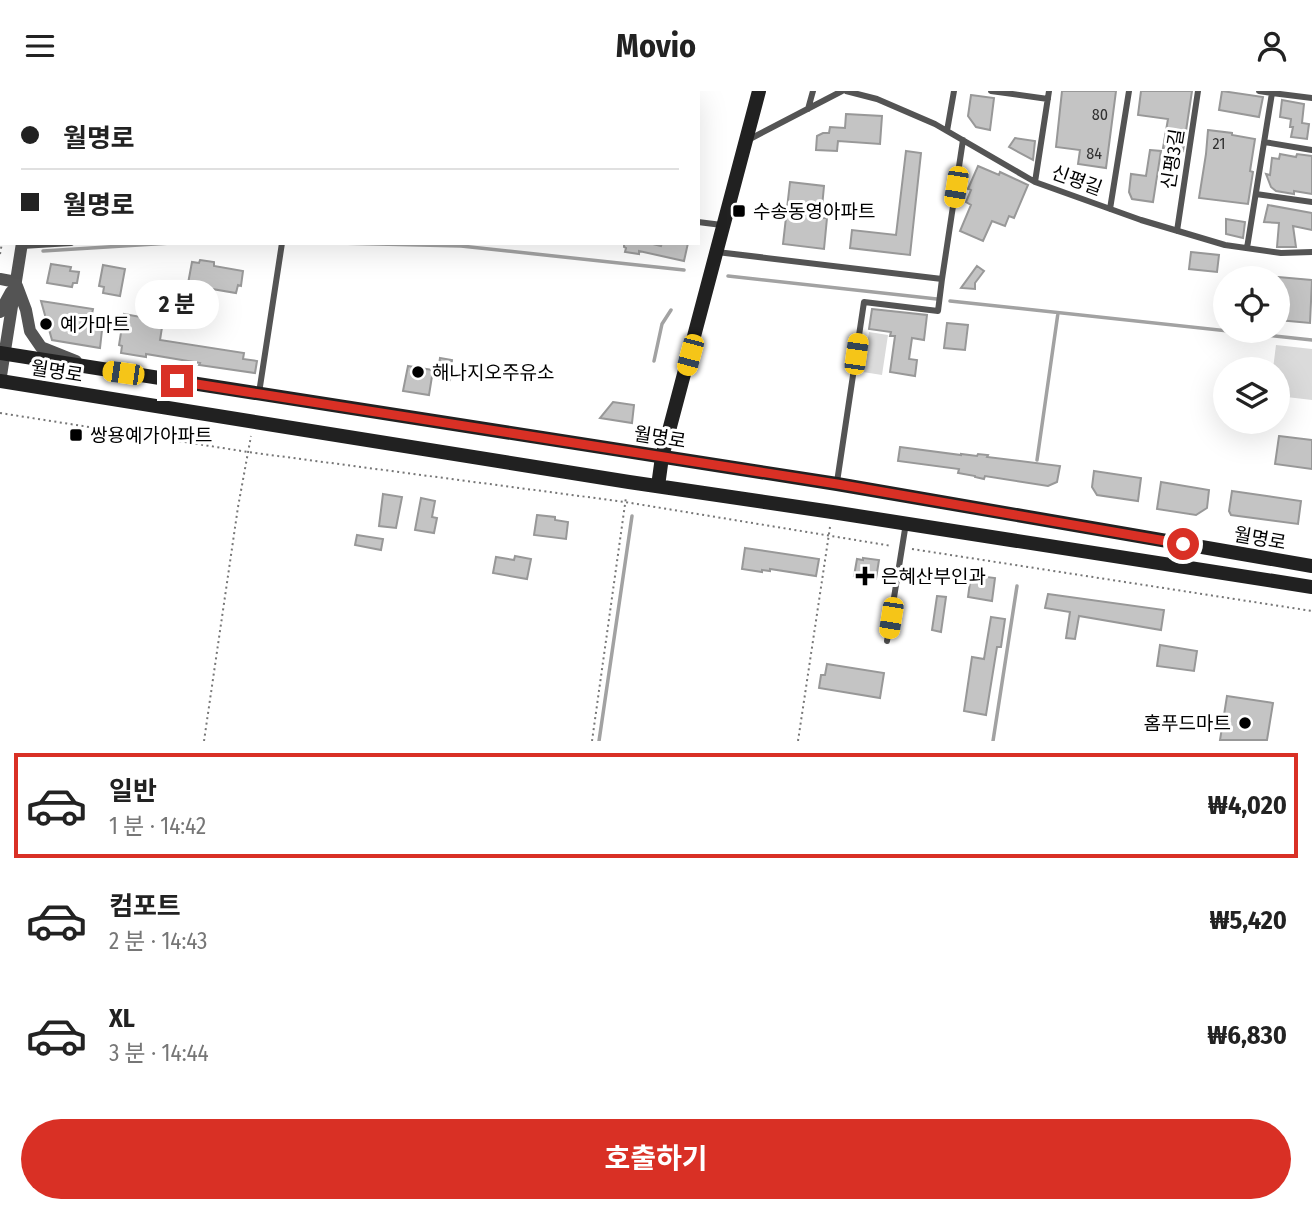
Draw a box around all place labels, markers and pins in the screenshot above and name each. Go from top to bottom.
place label: 수송동영아파트 [753,200,875,223]
marker: 수송동영아파트 [731,203,747,219]
place label: 예가마트 [60,313,130,336]
marker: 예가마트 [38,316,54,332]
place label: 해나지오주유소 [432,361,554,384]
marker: 해나지오주유소 [410,364,426,380]
place label: 쌍용예가아파트 [90,424,212,447]
marker: 쌍용예가아파트 [68,427,84,443]
place label: 은혜산부인과 [881,565,986,588]
marker: 은혜산부인과 [855,566,875,586]
place label: 홈푸드마트 [1144,712,1231,735]
marker: 홈푸드마트 [1237,715,1253,731]

